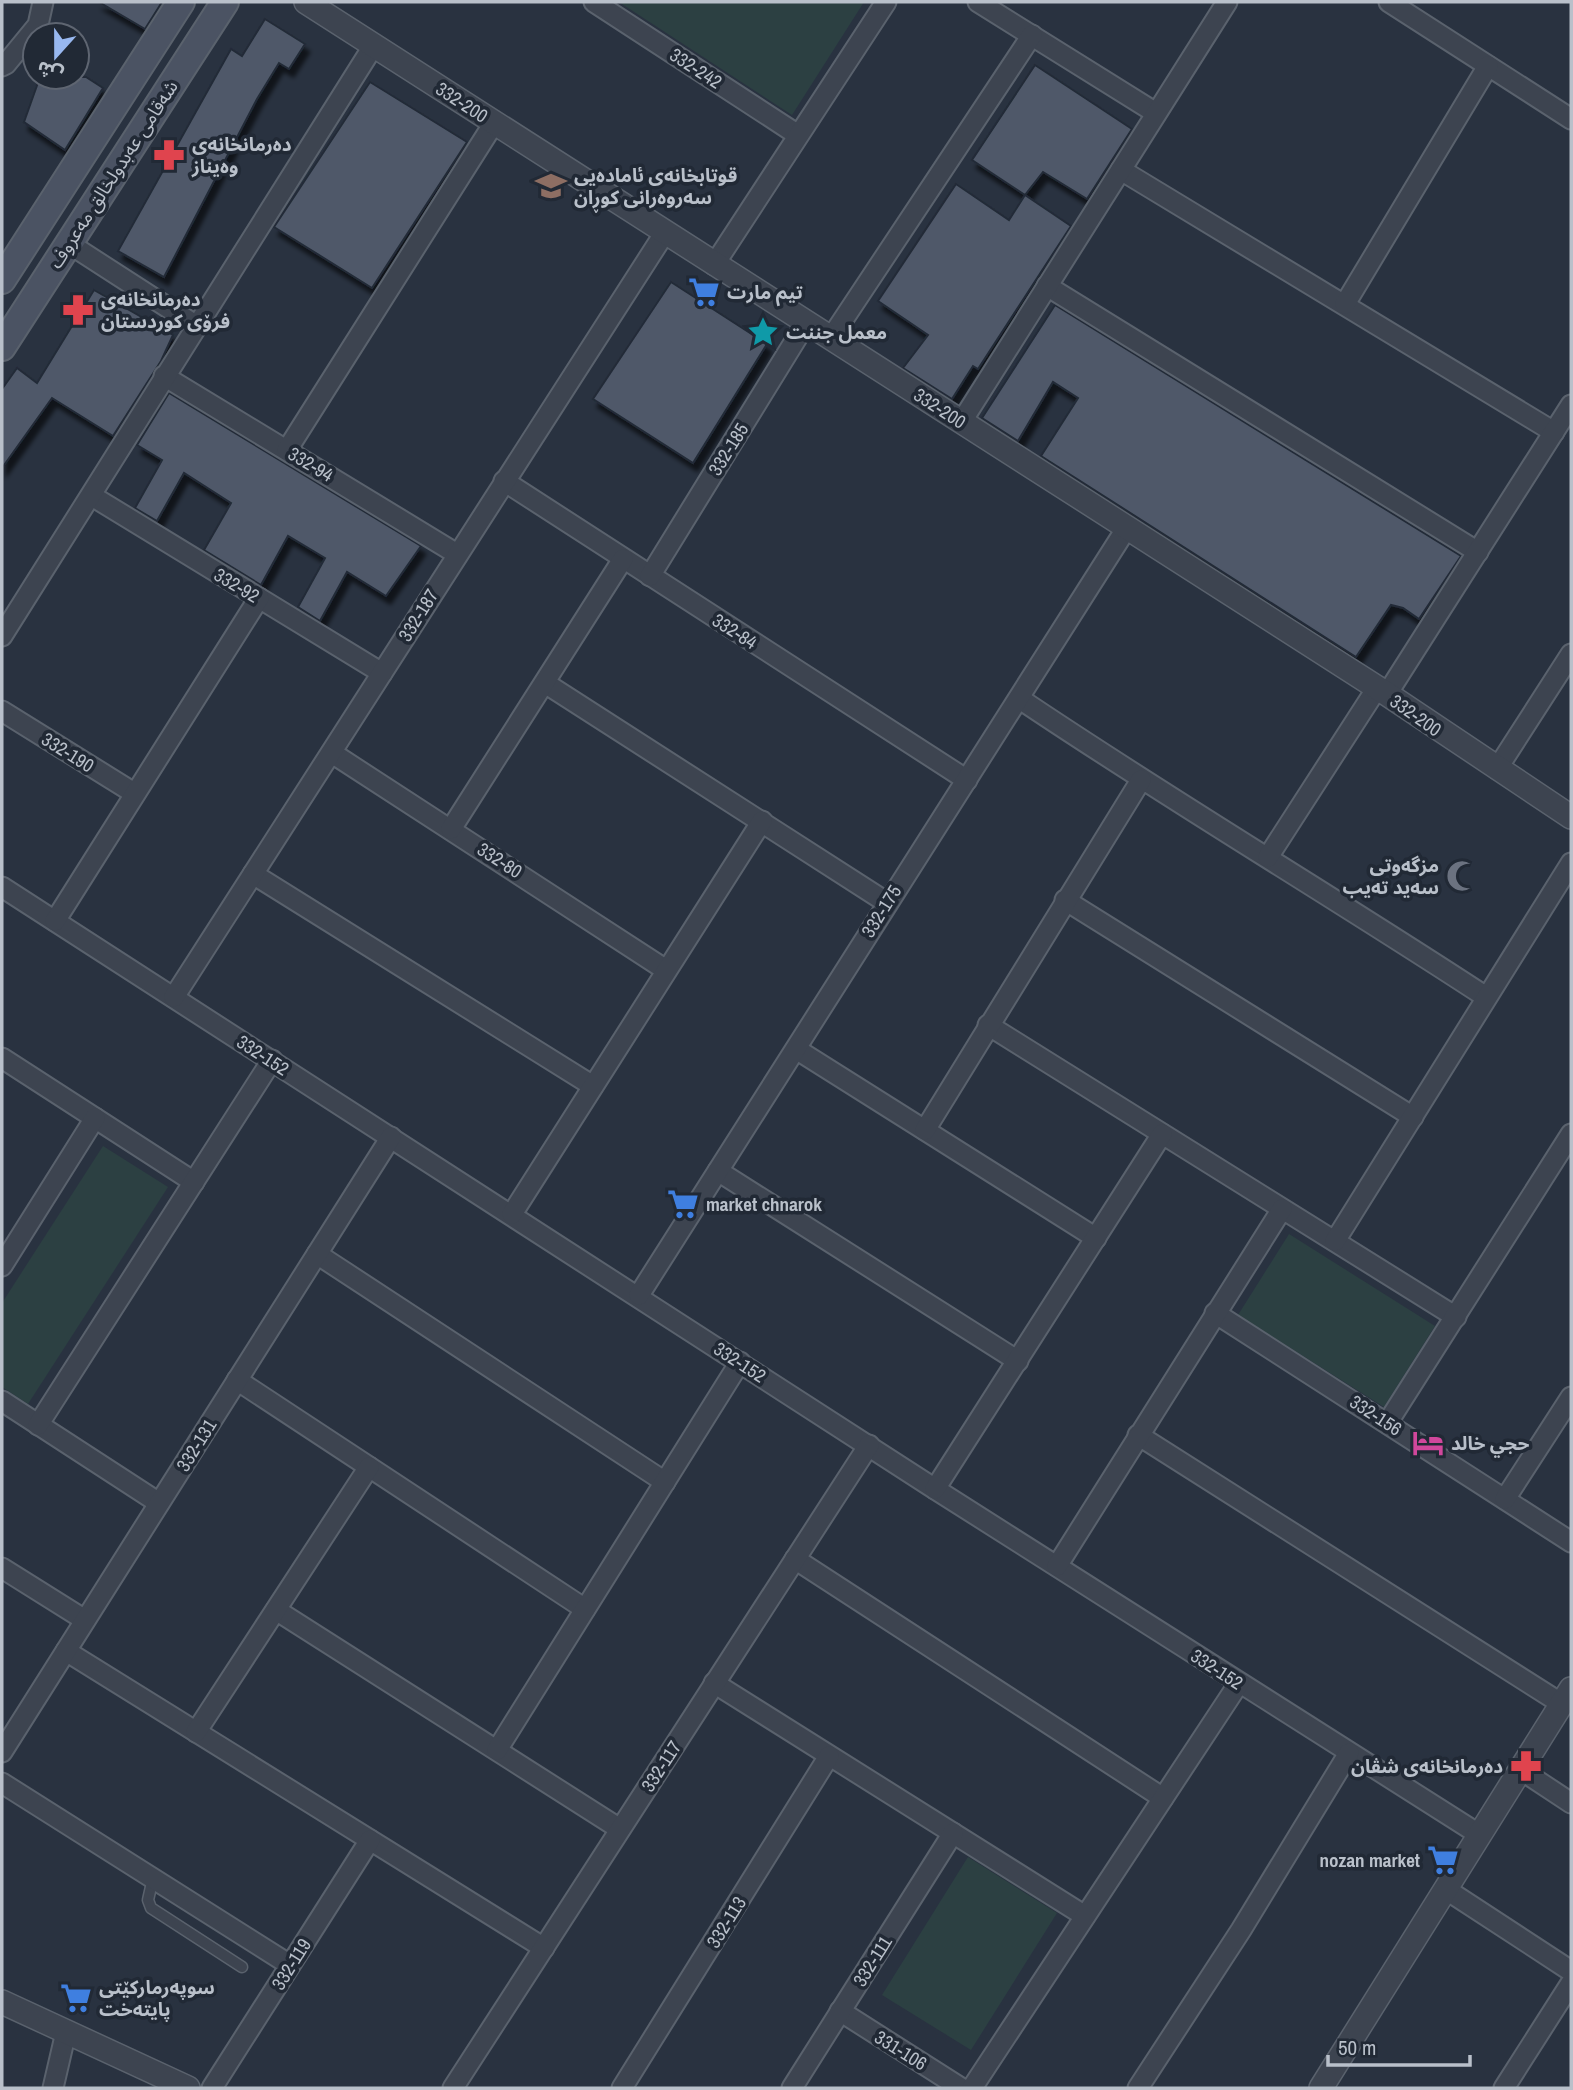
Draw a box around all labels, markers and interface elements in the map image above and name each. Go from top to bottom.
north arrow [21,21,91,91]
street label: 332-242 [665,42,727,94]
text: ش [33,55,67,89]
street label: شەقامی عەبدولخالق مەعروف [42,75,184,273]
street label: 332-200 [431,76,493,128]
place label: دەرمانخانەی وەیناز [191,131,292,179]
pharmacy icon: دەرمانخانەی وەیناز [152,138,186,172]
place label: قوتابخانەی ئامادەیی سەروەرانی کوڕان [574,162,737,213]
school or university icon: قوتابخانەی ئامادەیی سەروەرانی کوڕان [534,169,568,203]
supermarket icon: تيم مارت [687,275,721,309]
place label: تيم مارت [727,279,803,307]
place label: دەرمانخانەی فرۆی کوردستان [101,286,230,334]
pharmacy icon: دەرمانخانەی فرۆی کوردستان [61,293,95,327]
place icon: معمل جننت [746,315,780,349]
place label: معمل جننت [786,319,887,345]
street label: 332-200 [909,382,971,434]
street label: 332-185 [702,418,754,480]
street label: 332-94 [284,440,339,488]
street label: 332-92 [210,561,264,609]
street label: 332-187 [392,584,444,646]
street label: 332-84 [708,607,763,655]
street label: 332-200 [1385,688,1447,742]
street label: 332-190 [37,726,99,778]
street label: 332-80 [473,836,527,884]
place label: مزگەوتی سەید تەیب [1342,852,1439,900]
mosque icon: مزگەوتی سەید تەیب [1445,859,1479,893]
street label: 332-175 [855,880,907,942]
street label: 332-152 [232,1029,294,1081]
supermarket icon: market chnarok [666,1187,700,1221]
place label: market chnarok [706,1191,822,1217]
street label: 332-152 [709,1336,771,1388]
street label: 332-156 [1345,1389,1407,1441]
street label: 332-131 [170,1414,222,1476]
hotel icon: حجي خالد [1411,1426,1445,1460]
place label: حجي خالد [1451,1430,1529,1458]
street label: 332-152 [1186,1643,1248,1695]
street label: 332-117 [635,1735,687,1797]
pharmacy icon: دەرمانخانەی شڤان [1509,1749,1543,1783]
place label: دەرمانخانەی شڤان [1351,1753,1503,1779]
supermarket icon: nozan market [1426,1843,1460,1877]
place label: nozan market [1320,1847,1420,1873]
street label: 332-113 [700,1891,752,1953]
street label: 332-111 [846,1931,898,1991]
street label: 332-119 [265,1933,317,1995]
place label: سوپەرمارکێتی پایتەخت [99,1974,215,2022]
supermarket icon: سوپەرمارکێتی پایتەخت [59,1981,93,2015]
street label: 331-106 [870,2024,932,2076]
scale bar [1328,2024,1470,2068]
text: 50 m [1338,2033,1376,2062]

